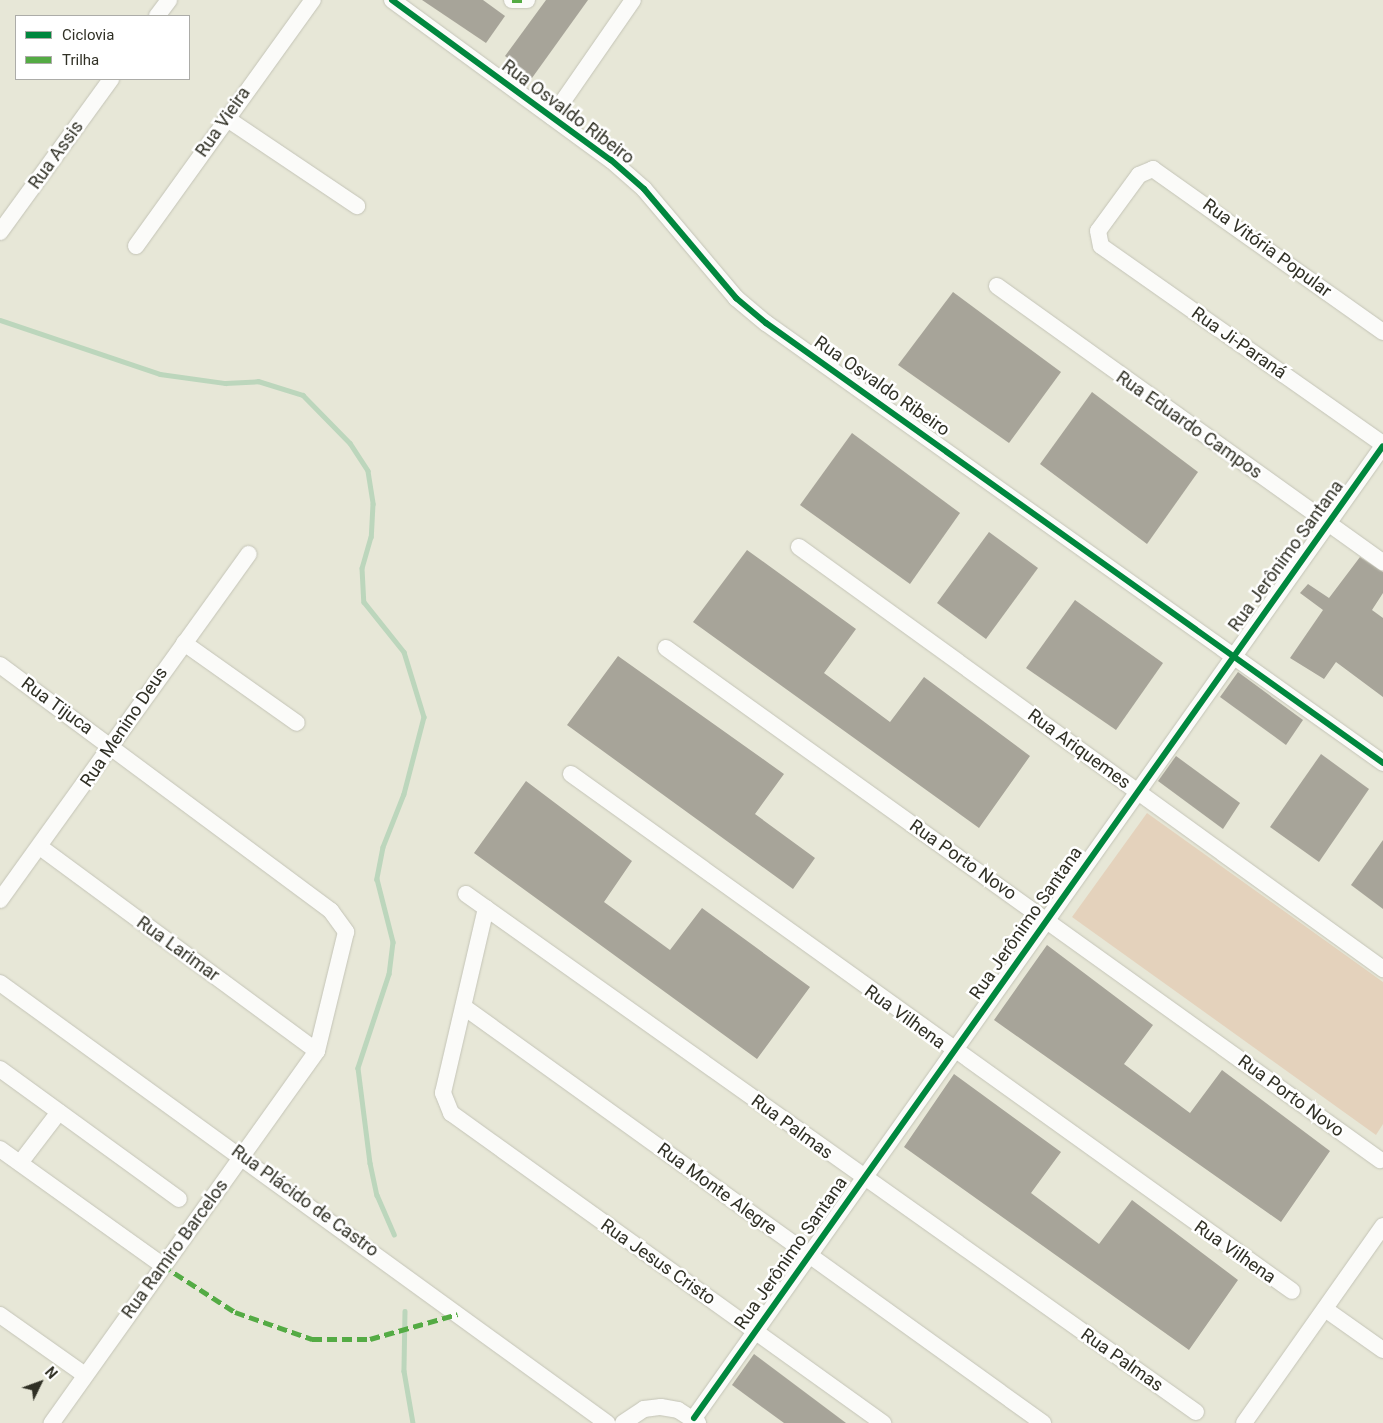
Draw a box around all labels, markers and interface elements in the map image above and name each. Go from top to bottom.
legend [15,15,190,80]
text: Ciclovia [62,26,114,44]
text: Trilha [62,51,99,69]
street label: Rua Osvaldo Ribeiro [498,55,638,169]
street label: Rua Vieira [191,83,255,161]
street label: Rua Assis [24,117,88,193]
street label: Rua Vitória Popular [1199,194,1335,302]
street label: Rua Ji-Paraná [1187,302,1291,384]
street label: Rua Osvaldo Ribeiro [810,331,954,441]
street label: Rua Eduardo Campos [1112,367,1266,483]
street label: Rua Jerônimo Santana [1224,476,1348,636]
street label: Rua Menino Deus [76,663,172,791]
street label: Rua Tijuca [17,673,97,739]
street label: Rua Ariquemes [1023,704,1135,794]
street label: Rua Porto Novo [905,815,1021,905]
street label: Rua Jerônimo Santana [965,842,1087,1004]
street label: Rua Larimar [132,912,224,986]
street label: Rua Vilhena [860,980,950,1054]
street label: Rua Porto Novo [1234,1050,1348,1142]
street label: Rua Palmas [747,1090,837,1164]
street label: Rua Monte Alegre [653,1138,781,1240]
street label: Rua Plácido de Castro [227,1140,383,1262]
street label: Rua Jerônimo Santana [730,1172,852,1334]
street label: Rua Ramiro Barcelos [117,1175,233,1323]
street label: Rua Jesus Cristo [596,1214,720,1310]
street label: Rua Vilhena [1190,1216,1280,1288]
street label: Rua Palmas [1077,1324,1167,1396]
north arrow [15,1358,65,1408]
text: N [42,1364,60,1382]

